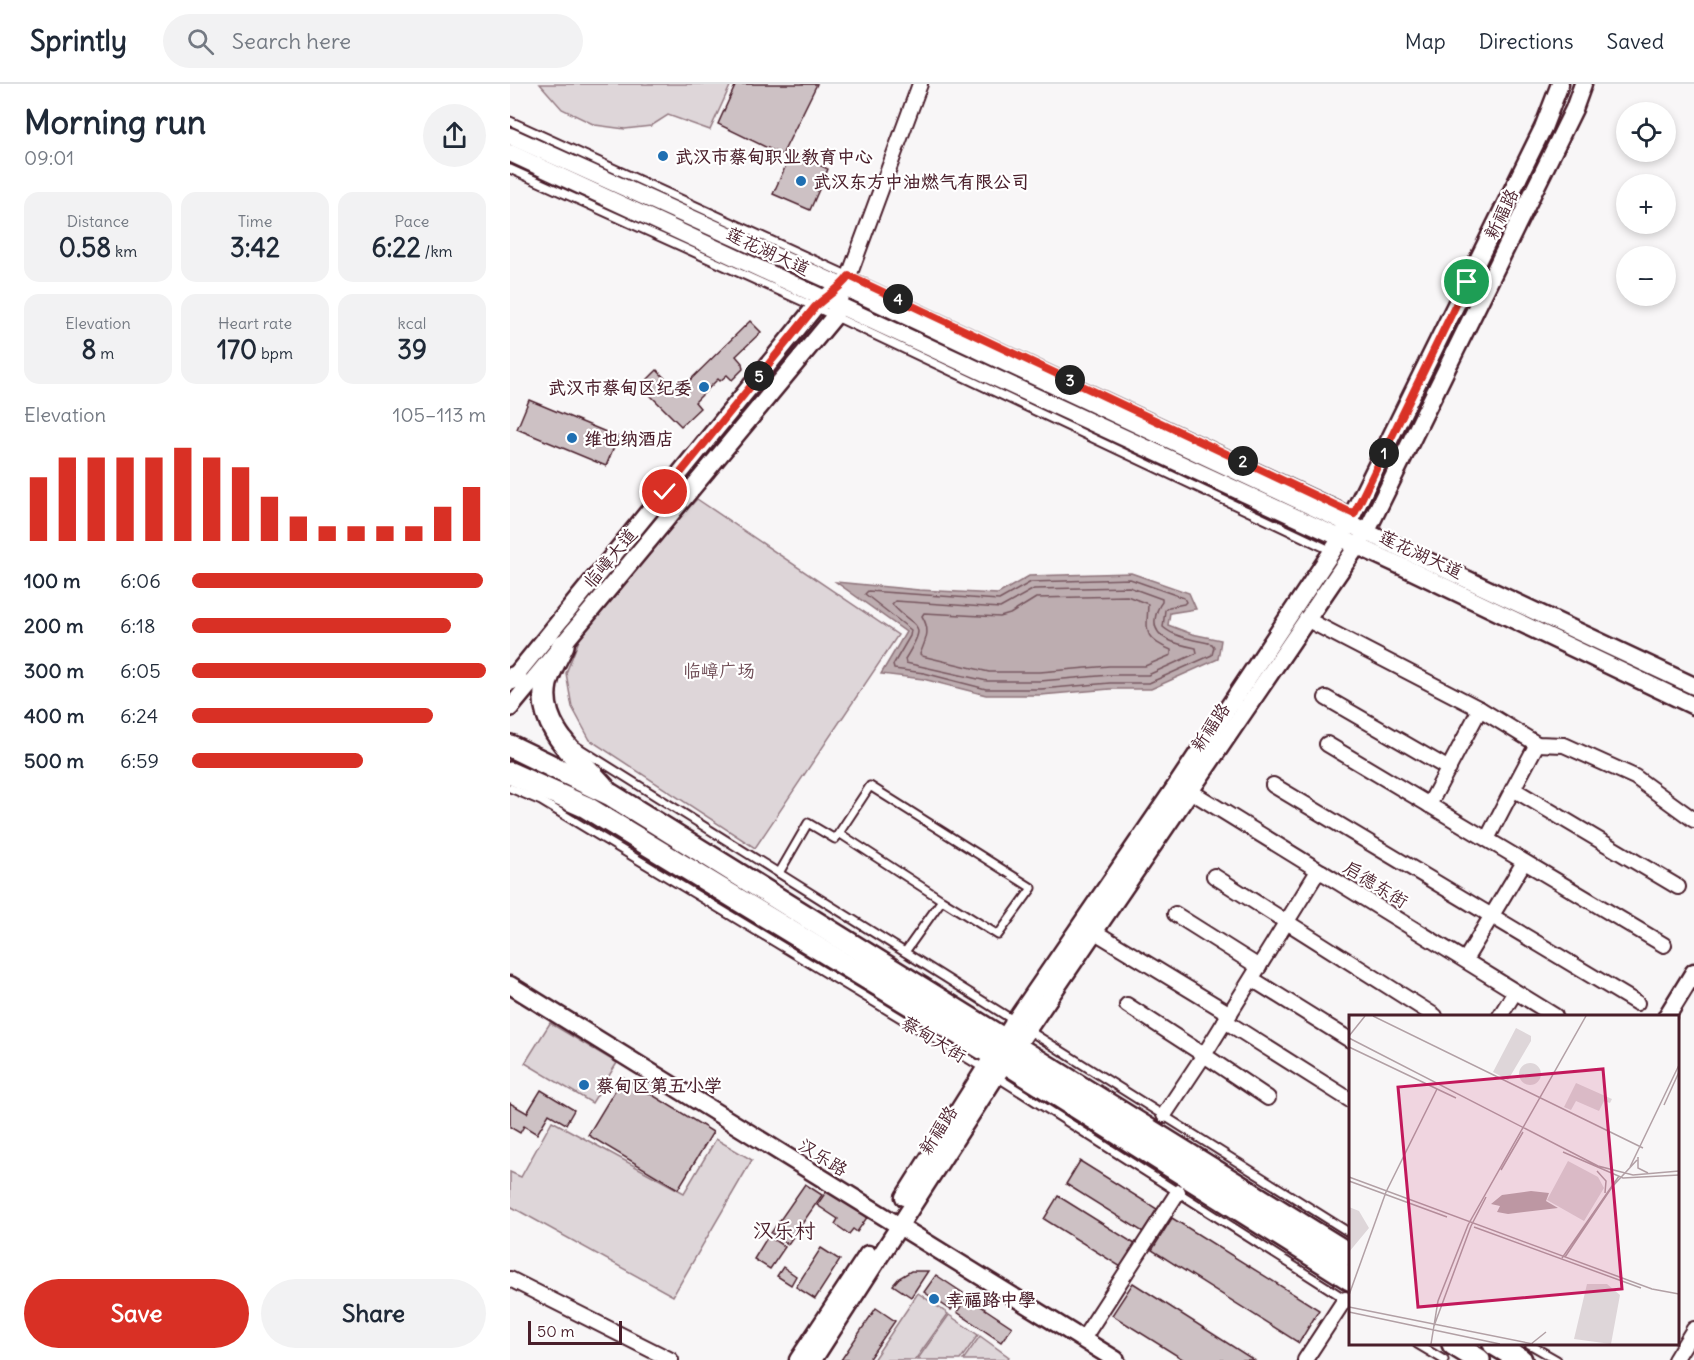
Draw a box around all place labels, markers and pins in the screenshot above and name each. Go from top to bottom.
place label: 武汉市蔡甸职业教育中心 [675,145,873,168]
marker: 武汉市蔡甸职业教育中心 [656,149,670,163]
place label: 武汉东方中油燃气有限公司 [813,170,1029,193]
marker: 武汉东方中油燃气有限公司 [794,174,808,188]
pin [1441,256,1492,307]
pin: 4 [883,284,913,314]
pin: 5 [744,361,774,391]
pin: 3 [1055,365,1085,395]
place label: 武汉市蔡甸区纪委 [548,376,692,399]
marker: 武汉市蔡甸区纪委 [697,380,711,394]
place label: 维也纳酒店 [584,427,674,450]
marker: 维也纳酒店 [565,431,579,445]
pin: 1 [1369,438,1399,468]
pin: 2 [1228,446,1258,476]
pin [639,466,690,517]
place label: 蔡甸区第五小学 [596,1074,722,1097]
marker: 蔡甸区第五小学 [577,1078,591,1092]
place label: 幸福路中學 [946,1288,1036,1311]
marker: 幸福路中學 [927,1292,941,1306]

